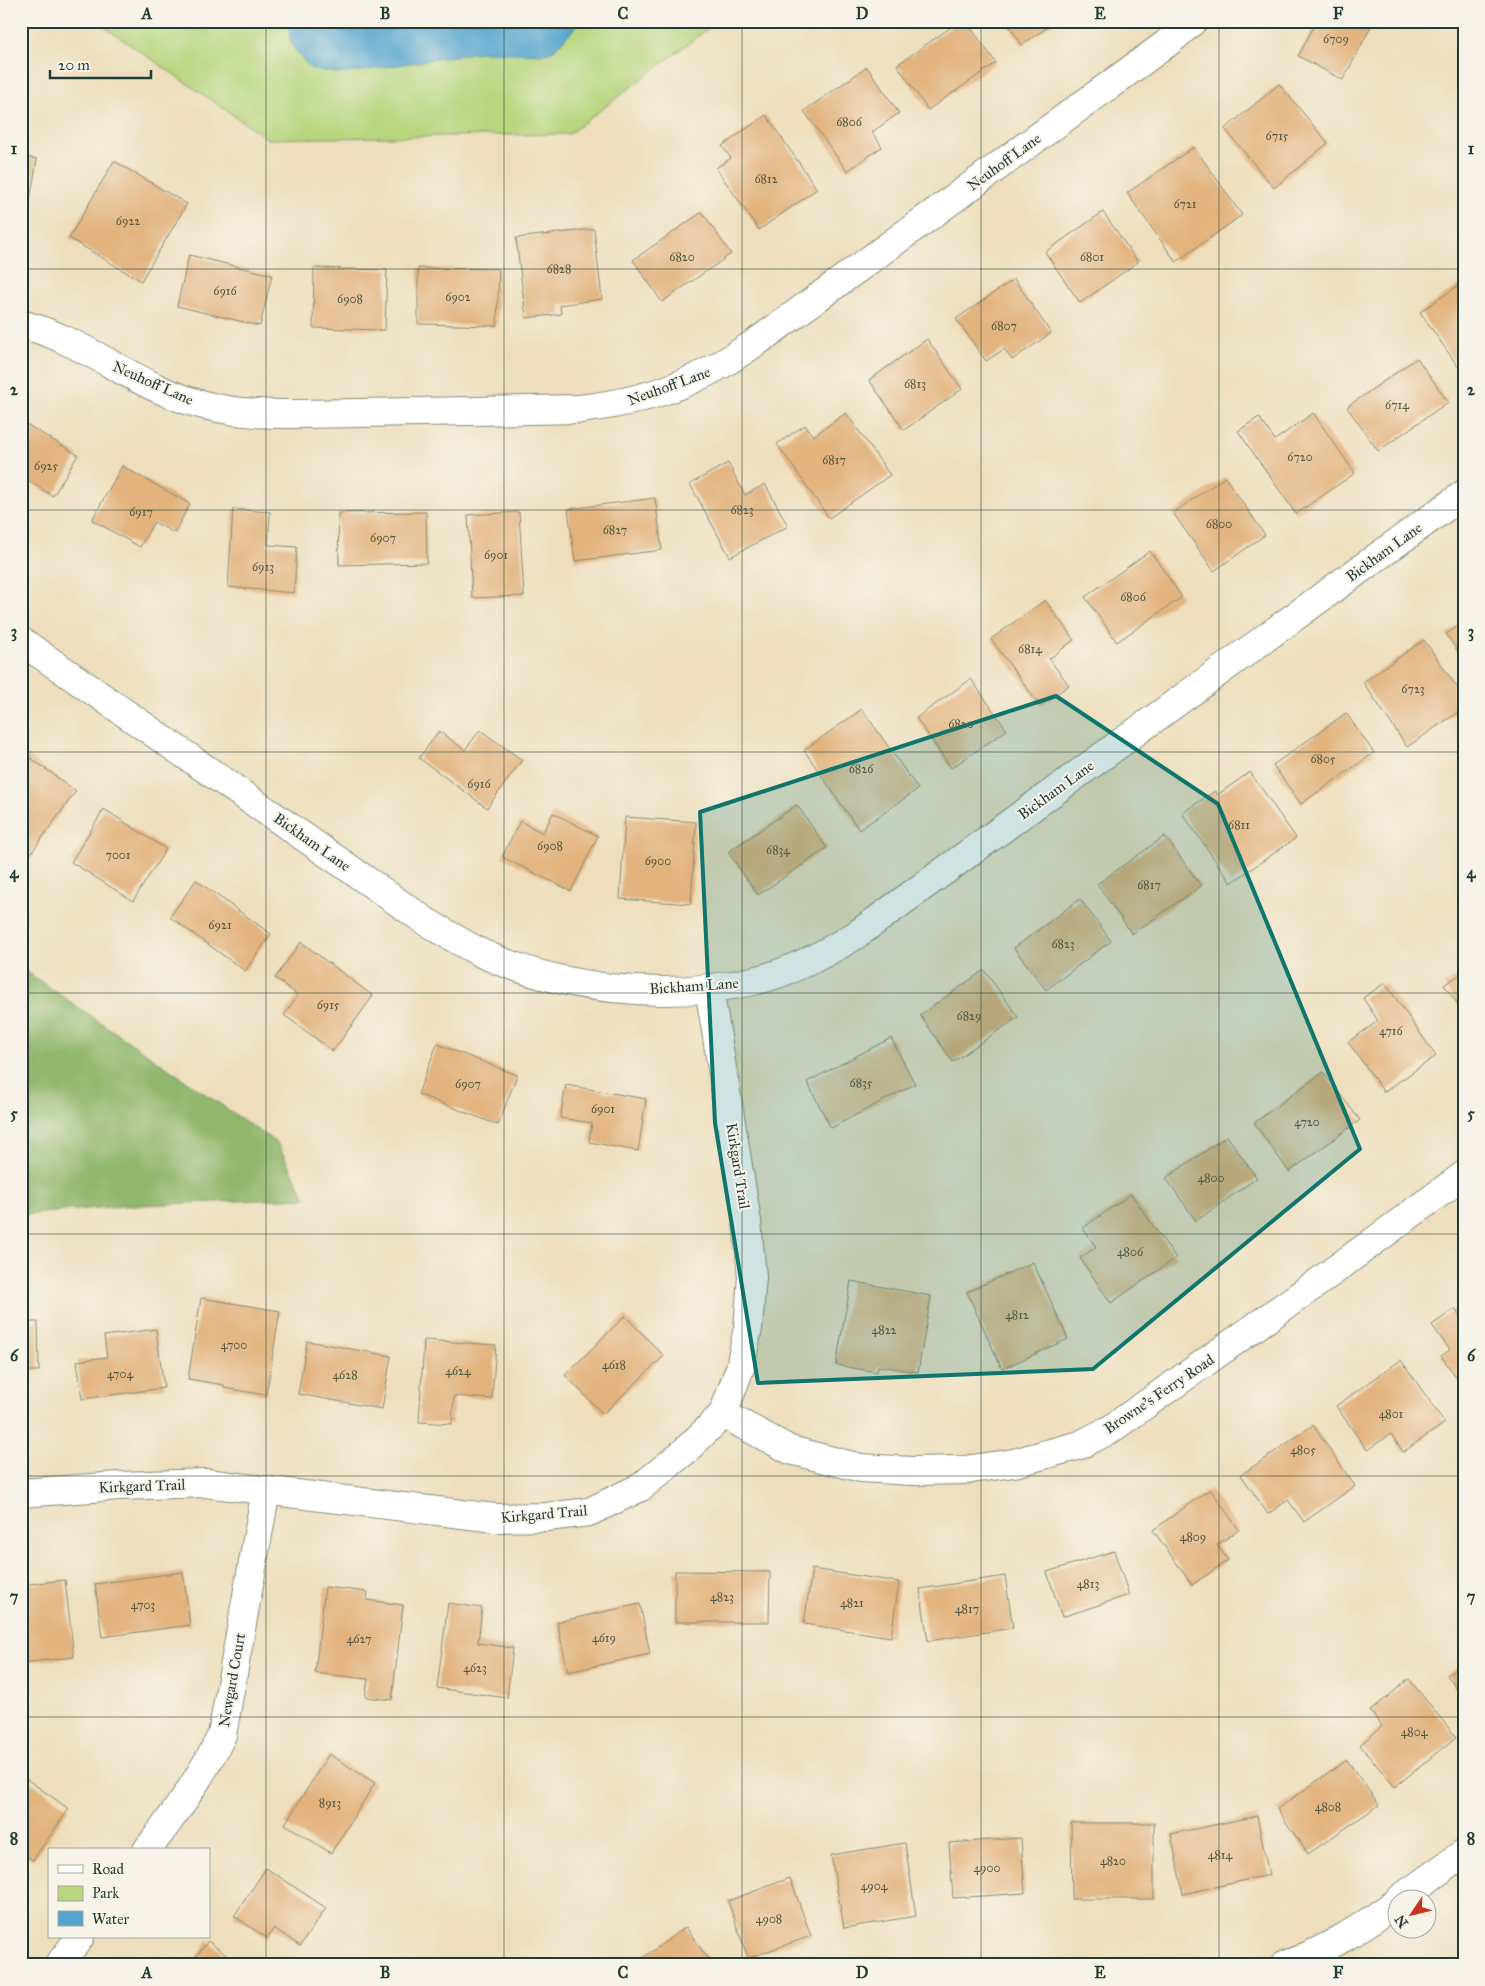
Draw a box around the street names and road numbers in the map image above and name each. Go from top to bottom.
street label: Neuhoff Lane [964,129,1044,195]
street label: Neuhoff Lane [110,357,196,409]
street label: Neuhoff Lane [625,363,713,409]
street label: Bickham Lane [1343,518,1425,586]
street label: Bickham Lane [1015,756,1097,824]
street label: Bickham Lane [270,809,354,875]
street label: Bickham Lane [649,974,739,998]
street label: Kirkgard Trail [722,1122,754,1211]
street label: Browne's Ferry Road [1101,1350,1218,1437]
street label: Kirkgard Trail [98,1475,187,1497]
street label: Kirkgard Trail [500,1501,589,1527]
street label: Newgard Court [215,1631,249,1728]

